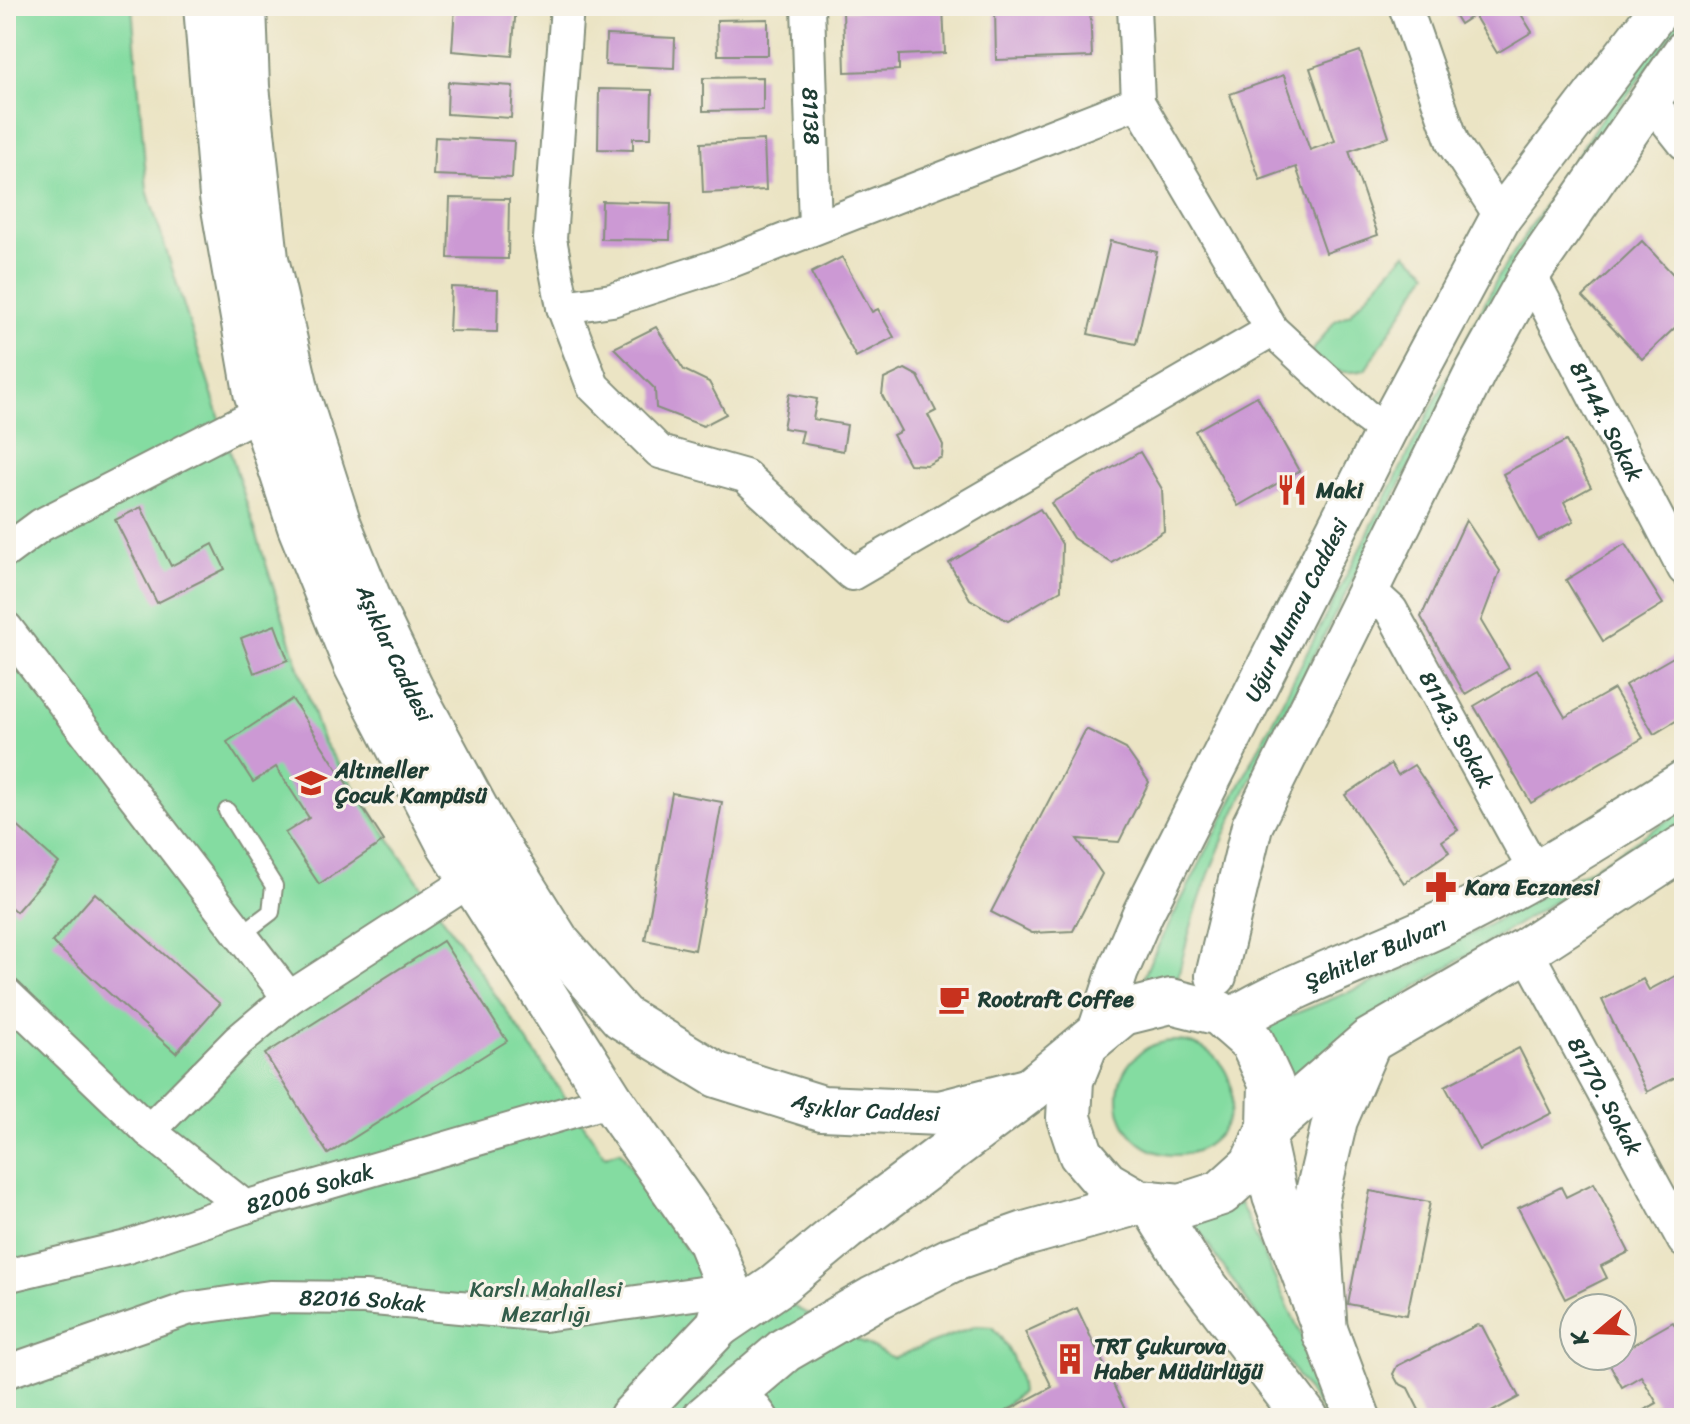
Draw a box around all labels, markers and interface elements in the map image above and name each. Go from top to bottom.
street label: 81138 [791,87,832,145]
street label: 81144. Sokak [1559,354,1655,489]
place label: Maki [1315,471,1365,510]
restaurant icon: Maki [1275,473,1309,507]
street label: Uğur Mumcu Caddesi [1233,510,1359,709]
street label: Aşıklar Caddesi [345,578,445,730]
street label: 81143. Sokak [1408,663,1505,796]
place label: Altıneller Çocuk Kampüsü [334,751,488,815]
school or university icon: Altıneller Çocuk Kampüsü [294,766,328,800]
place label: Kara Eczanesi [1464,868,1601,907]
pharmacy icon: Kara Eczanesi [1424,870,1458,904]
street label: Şehitler Bulvarı [1297,904,1453,1001]
place label: Rootraft Coffee [977,980,1134,1019]
cafe icon: Rootraft Coffee [937,982,971,1016]
street label: 81170. Sokak [1557,1029,1654,1163]
street label: Aşıklar Caddesi [786,1080,942,1133]
street label: 82006 Sokak [241,1151,378,1225]
park label: Karslı Mahallesi Mezarlığı [470,1270,623,1334]
street label: 82016 Sokak [299,1278,428,1323]
north arrow [1558,1292,1638,1372]
text: K [1558,1324,1601,1352]
place label: TRT Çukurova Haber Müdürlüğü [1093,1327,1264,1391]
building icon: TRT Çukurova Haber Müdürlüğü [1053,1342,1087,1376]

